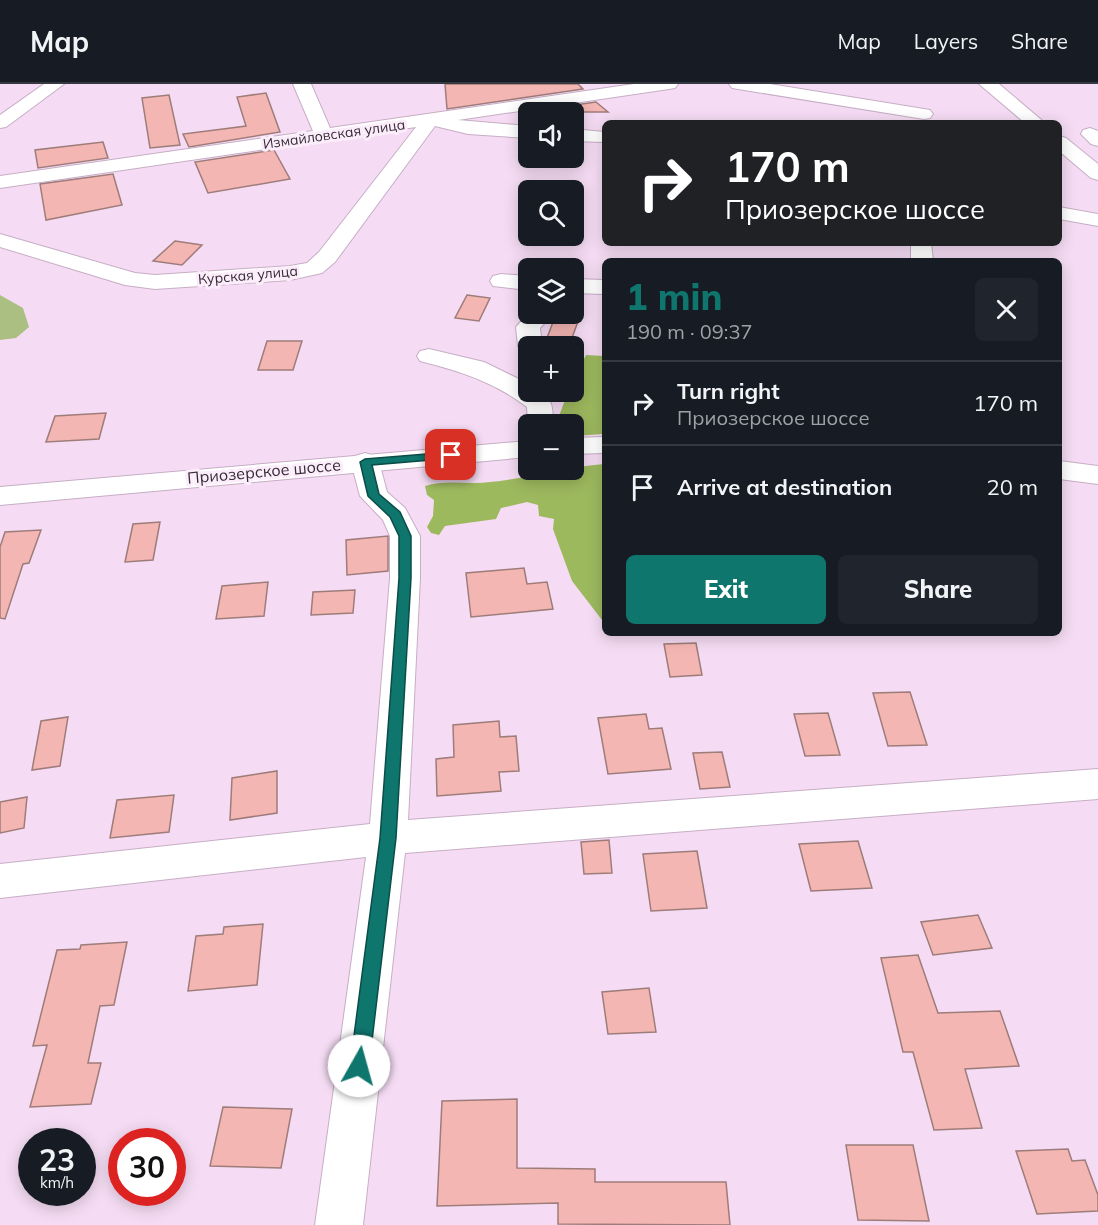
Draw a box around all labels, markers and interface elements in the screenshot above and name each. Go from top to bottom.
text: Map [30,24,89,59]
text: Map [838,28,881,54]
text: Layers [914,28,978,54]
text: Share [1011,28,1068,54]
map controls [518,102,584,480]
button: sound [518,102,584,168]
street label: Измайловская улица [262,115,406,153]
text: 170 m [725,140,850,193]
icon: right [626,144,704,222]
button: search [518,180,584,246]
text: Приозерское шоссе [725,192,985,226]
button: layers [518,258,584,324]
street label: Курская улица [197,262,299,288]
text: 1 min [626,274,722,319]
button: close [975,278,1038,341]
text: 190 m · 09:37 [626,319,752,344]
button: + [518,336,584,402]
text: Turn right [677,377,780,405]
icon: right [626,387,659,420]
text: 170 m [973,389,1038,417]
text: Приозерское шоссе [677,405,869,430]
button: − [518,414,584,480]
pin [425,429,476,480]
icon: arrive [434,438,467,471]
street label: Приозерское шоссе [186,454,342,488]
icon: arrive [626,471,659,504]
text: Arrive at destination [677,473,892,501]
text: 20 m [987,473,1038,501]
button: Exit [626,555,826,624]
button: Share [838,555,1038,624]
position arrow [327,1034,391,1098]
speed limit sign: 30 [108,1128,186,1206]
text: 23 [39,1141,75,1179]
text: km/h [40,1173,74,1192]

